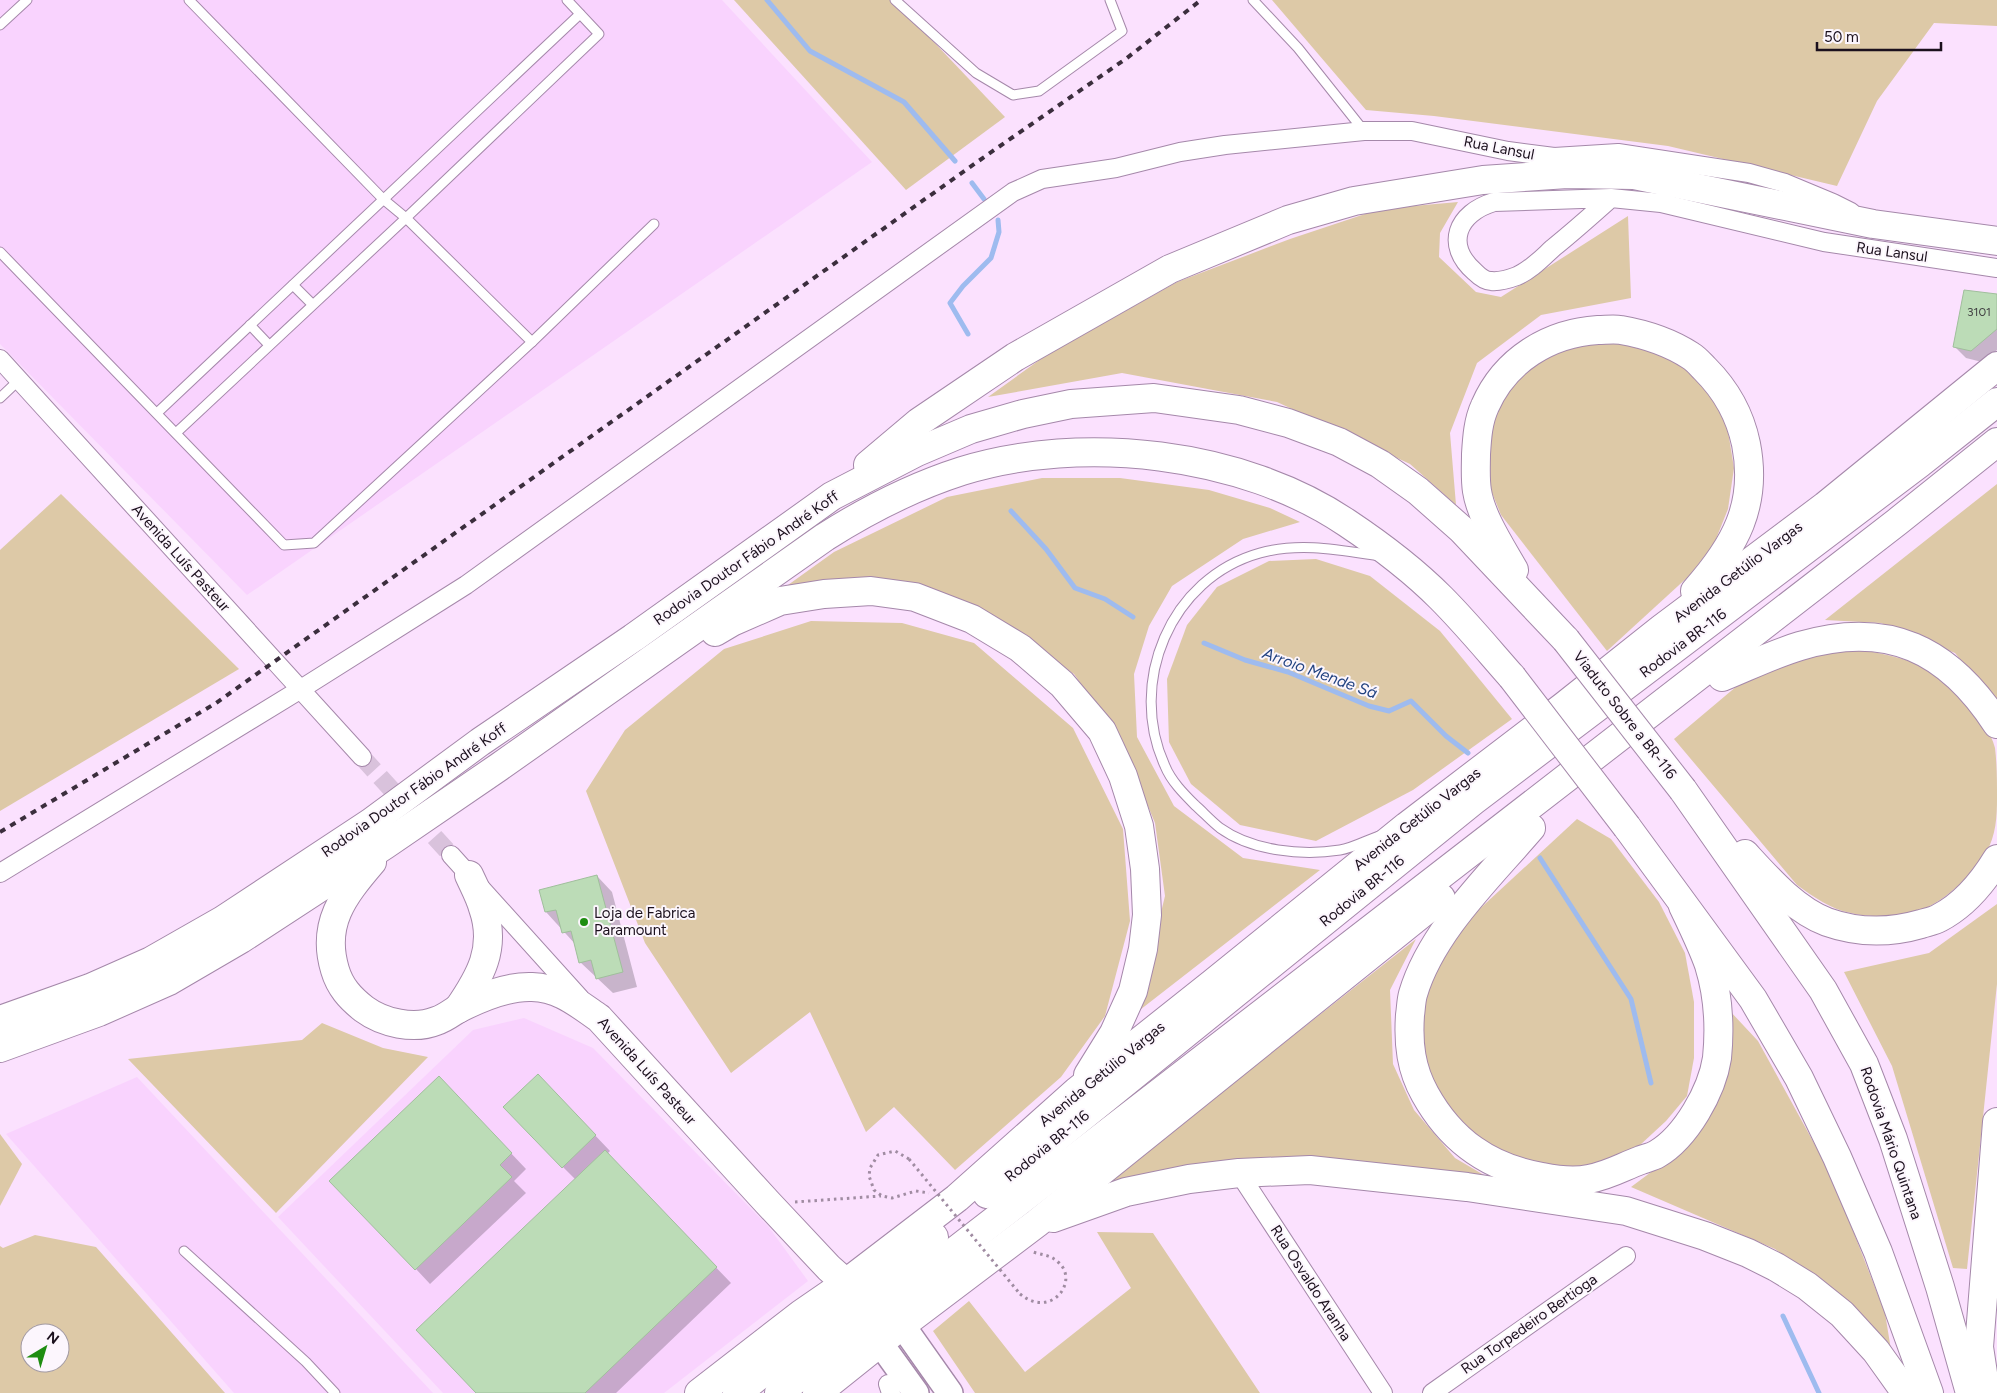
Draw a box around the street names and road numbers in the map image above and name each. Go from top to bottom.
street label: Rua Lansul [1462,132,1536,164]
street label: Rua Lansul [1855,238,1929,266]
street label: Rodovia Doutor Fábio André Koff [650,487,842,629]
street label: Avenida Luís Pasteur [128,500,234,616]
street label: Avenida Getúlio Vargas [1670,518,1806,626]
street label: Rodovia BR-116 [1636,604,1730,681]
street label: Viaduto Sobre a BR-116 [1569,647,1681,783]
street label: Rodovia Doutor Fábio André Koff [318,719,510,861]
street label: Avenida Getúlio Vargas [1350,764,1484,874]
street label: Rodovia BR-116 [1316,851,1408,931]
street label: Avenida Luís Pasteur [594,1013,700,1129]
street label: Avenida Getúlio Vargas [1035,1018,1169,1130]
street label: Rodovia Mário Quintana [1856,1064,1926,1222]
street label: Rodovia BR-116 [1001,1106,1093,1186]
street label: Rua Osvaldo Aranha [1267,1222,1355,1344]
street label: Rua Torpedeiro Bertioga [1457,1270,1601,1378]

